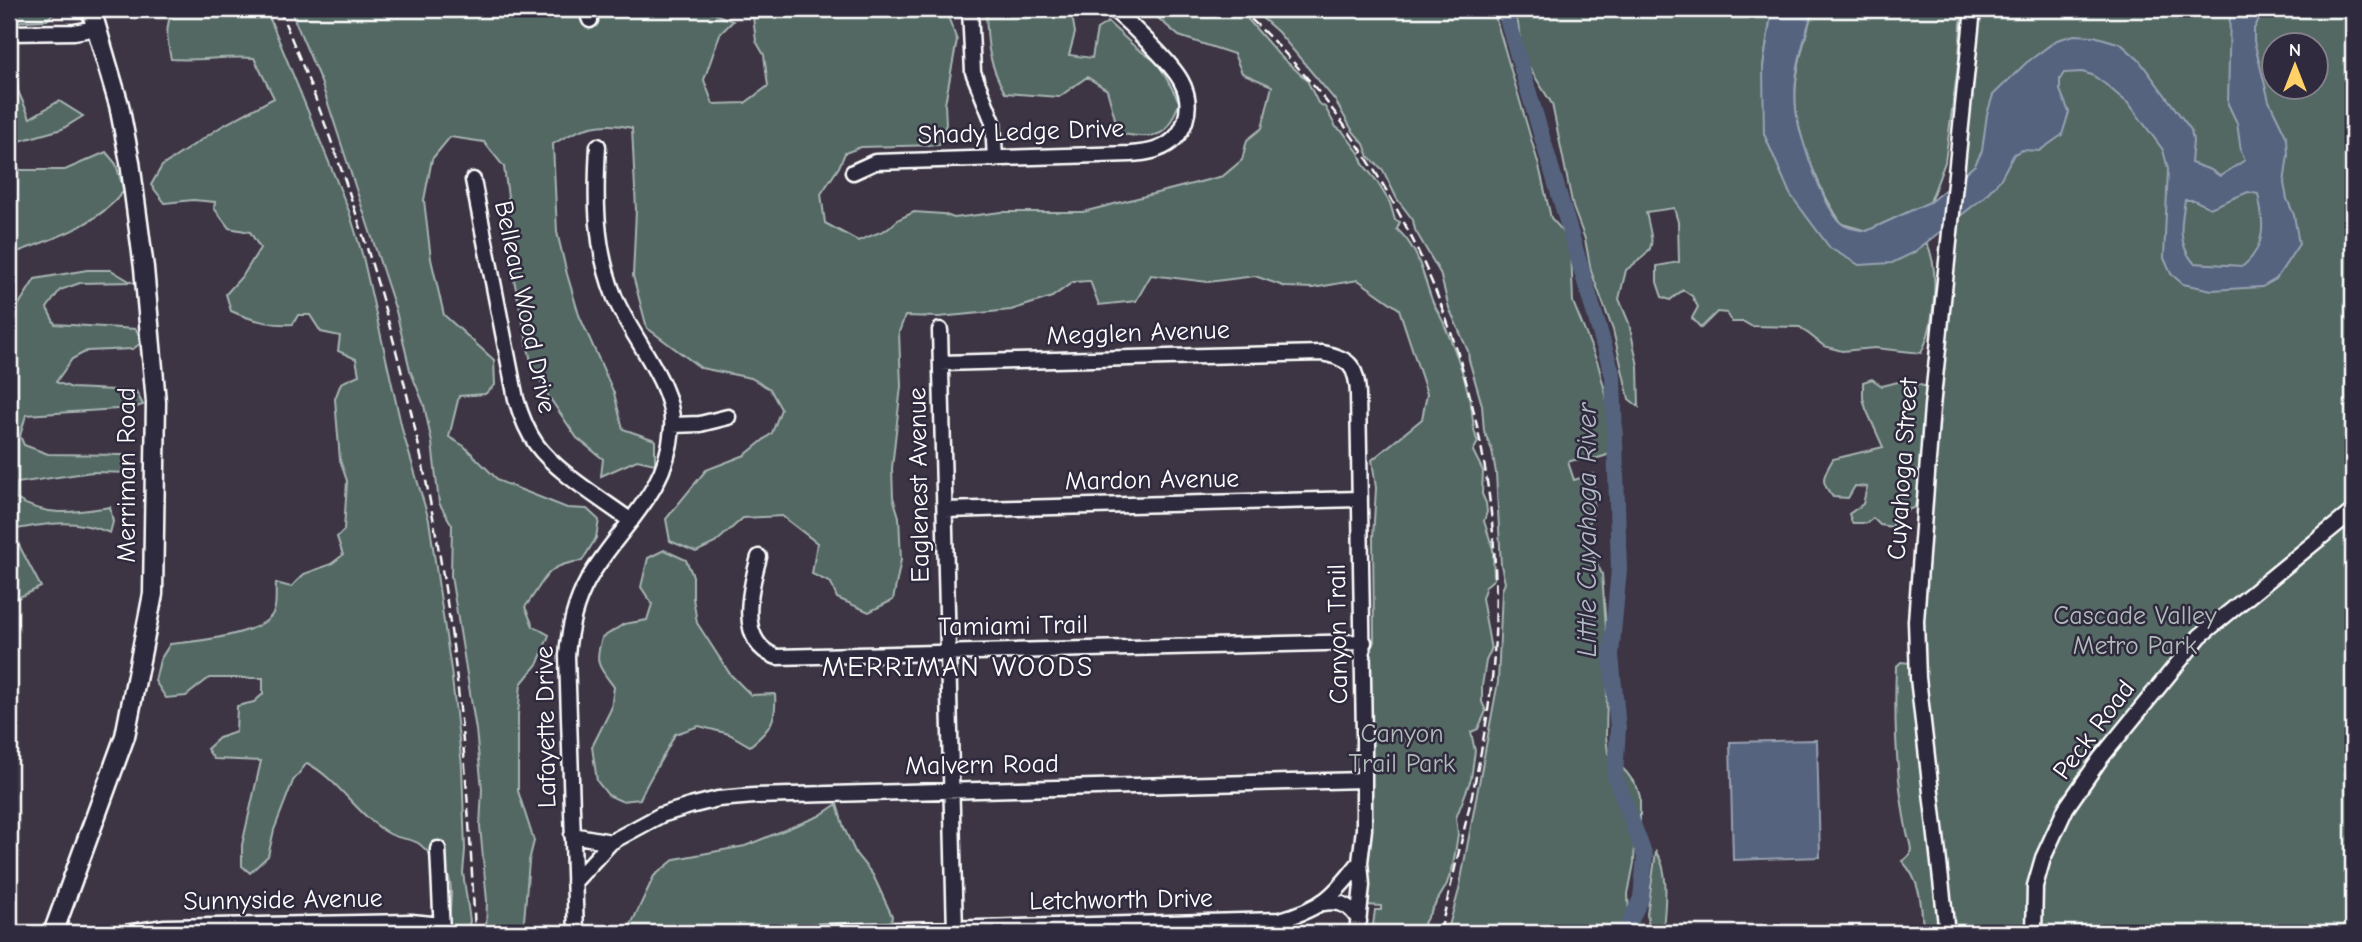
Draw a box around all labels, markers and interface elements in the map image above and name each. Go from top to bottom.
north arrow [2260,32,2330,102]
text: N [2289,39,2301,61]
street label: Shady Ledge Drive [917,113,1125,151]
street label: Belleau Wood Drive [488,198,562,416]
street label: Megglen Avenue [1046,315,1230,351]
street label: Cuyahoga Street [1882,375,1924,561]
street label: Merriman Road [112,387,142,563]
street label: Eaglenest Avenue [902,387,936,583]
water label: Little Cuyahoga River [1571,401,1603,657]
street label: Mardon Avenue [1064,463,1240,497]
street label: Canyon Trail [1322,564,1354,704]
park label: Cascade Valley Metro Park [2053,601,2217,661]
street label: Tamiami Trail [938,610,1088,642]
street label: Lafayette Drive [530,646,562,808]
district label: MERRIMAN WOODS [822,651,1094,683]
street label: Peck Road [2047,674,2141,786]
park label: Canyon Trail Park [1349,719,1456,779]
street label: Malvern Road [905,749,1059,781]
street label: Sunnyside Avenue [183,883,383,917]
street label: Letchworth Drive [1029,883,1213,917]

